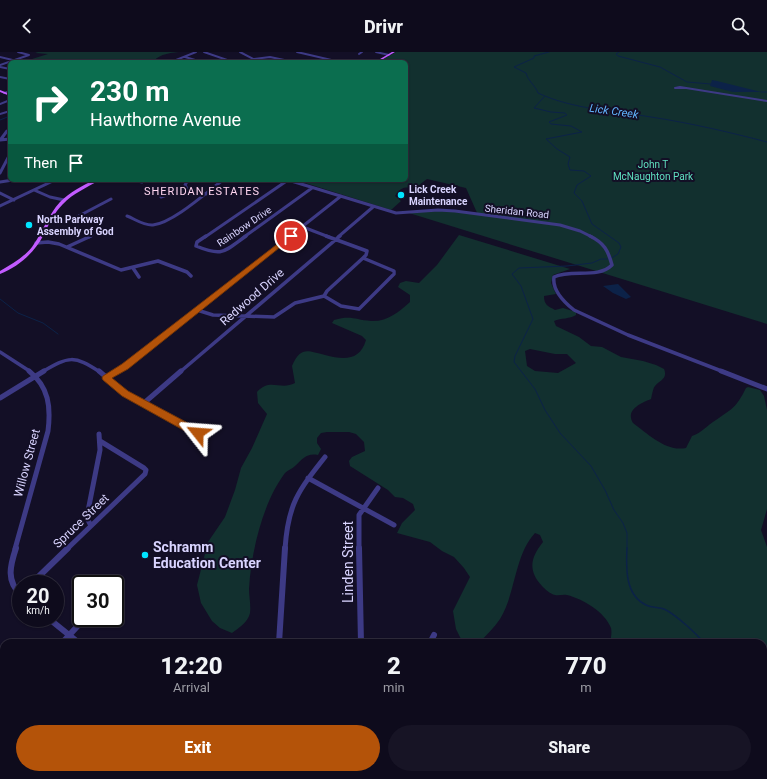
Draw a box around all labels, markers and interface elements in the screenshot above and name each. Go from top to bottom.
icon: back [16,15,38,37]
icon: search [729,15,751,37]
text: Drivr [364,16,403,37]
text: 230 m [90,75,169,108]
icon: right [24,76,76,128]
water label: Lick Creek [589,102,640,121]
text: Hawthorne Avenue [90,109,241,130]
icon: arrive [65,152,87,174]
text: Then [24,154,57,172]
park label: John T McNaughton Park [613,159,694,182]
place label: Lick Creek Maintenance [409,184,468,207]
district label: SHERIDAN ESTATES [144,185,260,198]
marker: Lick Creek Maintenance [396,190,406,200]
street label: Sheridan Road [484,203,550,220]
street label: Rainbow Drive [215,204,274,249]
place label: North Parkway Assembly of God [37,214,114,237]
pin [274,219,308,253]
marker: North Parkway Assembly of God [24,220,34,230]
icon: arrive [280,225,302,247]
street label: Redwood Drive [217,265,287,329]
position arrow [177,412,219,454]
street label: Willow Street [11,427,43,499]
street label: Spruce Street [50,491,112,551]
street label: Linden Street [340,521,356,603]
place label: Schramm Education Center [153,539,261,571]
marker: Schramm Education Center [140,550,150,560]
speed limit sign: 30 [72,575,124,627]
text: 20 [27,584,49,608]
text: km/h [26,605,50,616]
text: 12:20 [160,652,223,680]
text: 2 [387,652,401,680]
text: 770 [565,652,607,680]
text: Arrival [173,680,210,695]
text: min [383,680,405,695]
text: m [580,680,592,695]
button: Exit [16,725,380,771]
button: Share [388,725,751,771]

